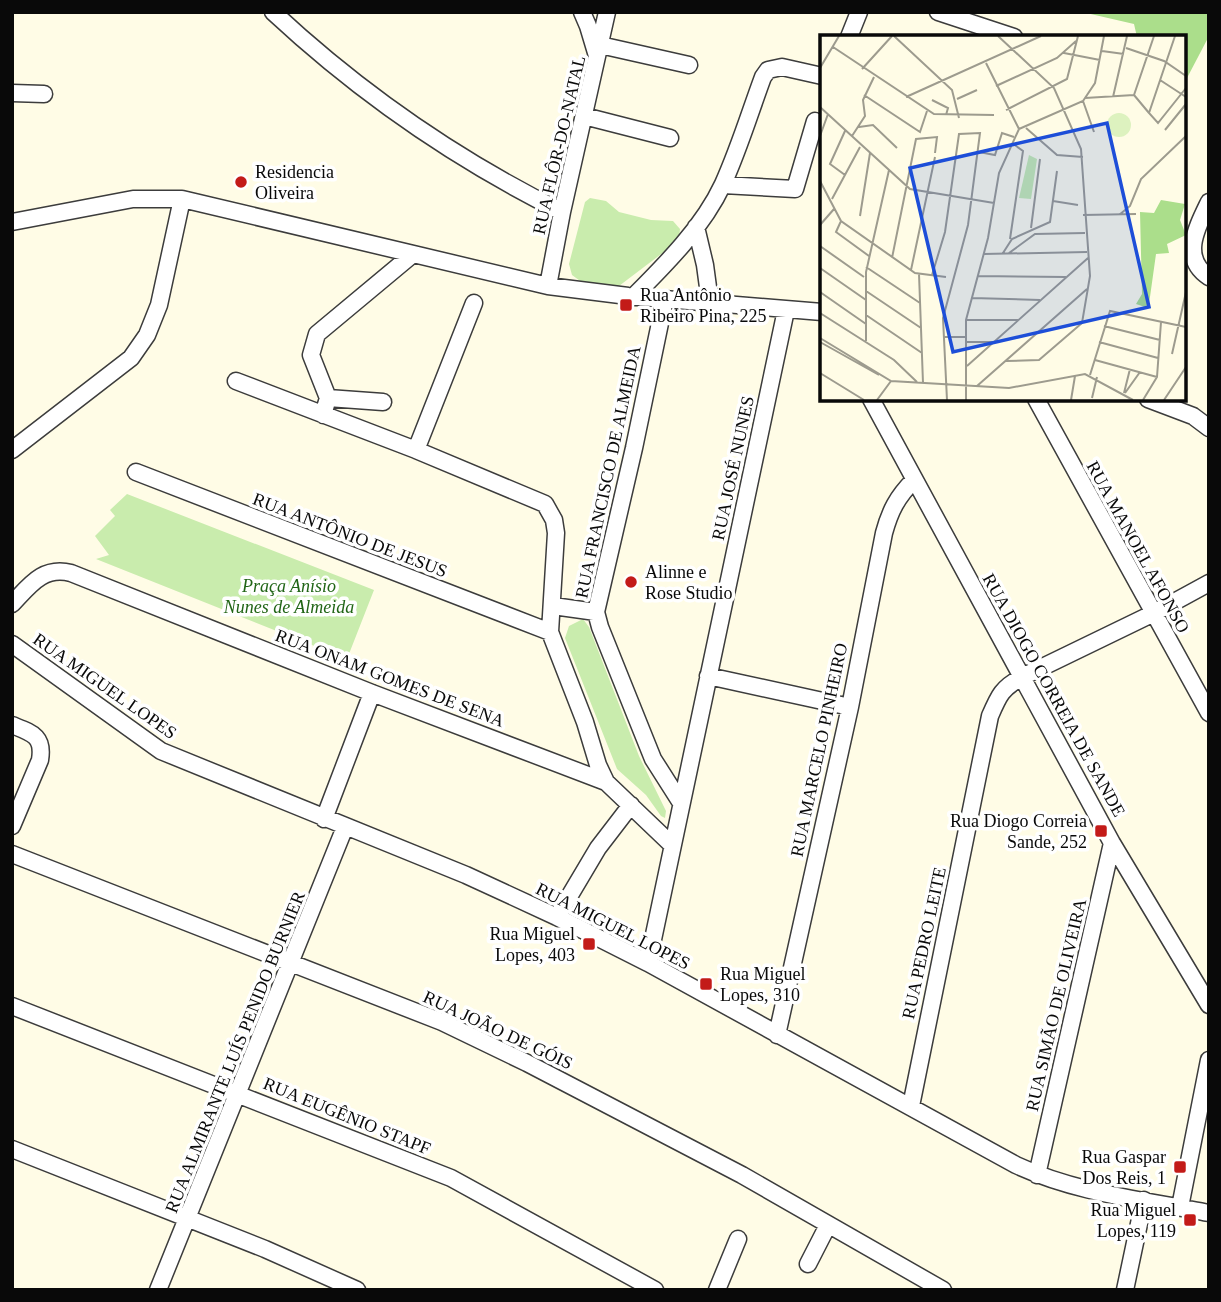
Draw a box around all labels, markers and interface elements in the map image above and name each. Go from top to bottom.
inset map [820,35,1186,401]
street label: RUA FLÔR-DO-NATAL [528,53,589,236]
place label: Residencia Oliveira [255,162,334,203]
marker: Residencia Oliveira [233,174,249,190]
place label: Rua Antônio Ribeiro Pina, 225 [640,285,767,326]
marker: Rua Antônio Ribeiro Pina, 225 [618,297,634,313]
street label: RUA FRANCISCO DE ALMEIDA [571,344,645,600]
street label: RUA JOSÉ NUNES [707,394,758,542]
street label: RUA MANOEL AFONSO [1082,458,1194,636]
street label: RUA ANTÔNIO DE JESUS [250,488,450,581]
place label: Alinne e Rose Studio [645,562,733,603]
street label: RUA DIOGO CORREIA DE SANDE [979,570,1129,820]
marker: Alinne e Rose Studio [623,574,639,590]
park label: Praça Anísio Nunes de Almeida [223,576,354,617]
street label: RUA ONAM GOMES DE SENA [273,625,507,731]
street label: RUA MIGUEL LOPES [29,629,181,743]
street label: RUA MARCELO PINHEIRO [787,641,851,859]
place label: Rua Diogo Correia Sande, 252 [950,811,1087,852]
marker: Rua Diogo Correia Sande, 252 [1093,823,1109,839]
street label: RUA PEDRO LEITE [898,865,950,1021]
street label: RUA MIGUEL LOPES [533,878,693,974]
street label: RUA ALMIRANTE LUÍS PENIDO BURNIER [160,888,309,1216]
street label: RUA SIMÃO DE OLIVEIRA [1021,897,1090,1113]
place label: Rua Miguel Lopes, 403 [490,924,575,965]
marker: Rua Miguel Lopes, 403 [581,936,597,952]
place label: Rua Miguel Lopes, 310 [720,964,806,1005]
marker: Rua Miguel Lopes, 310 [698,976,714,992]
street label: RUA JOÃO DE GÓIS [420,986,576,1073]
street label: RUA EUGÊNIO STAPF [260,1072,434,1159]
place label: Rua Gaspar Dos Reis, 1 [1082,1147,1166,1188]
marker: Rua Gaspar Dos Reis, 1 [1172,1159,1188,1175]
place label: Rua Miguel Lopes, 119 [1091,1200,1176,1241]
marker: Rua Miguel Lopes, 119 [1182,1212,1198,1228]

